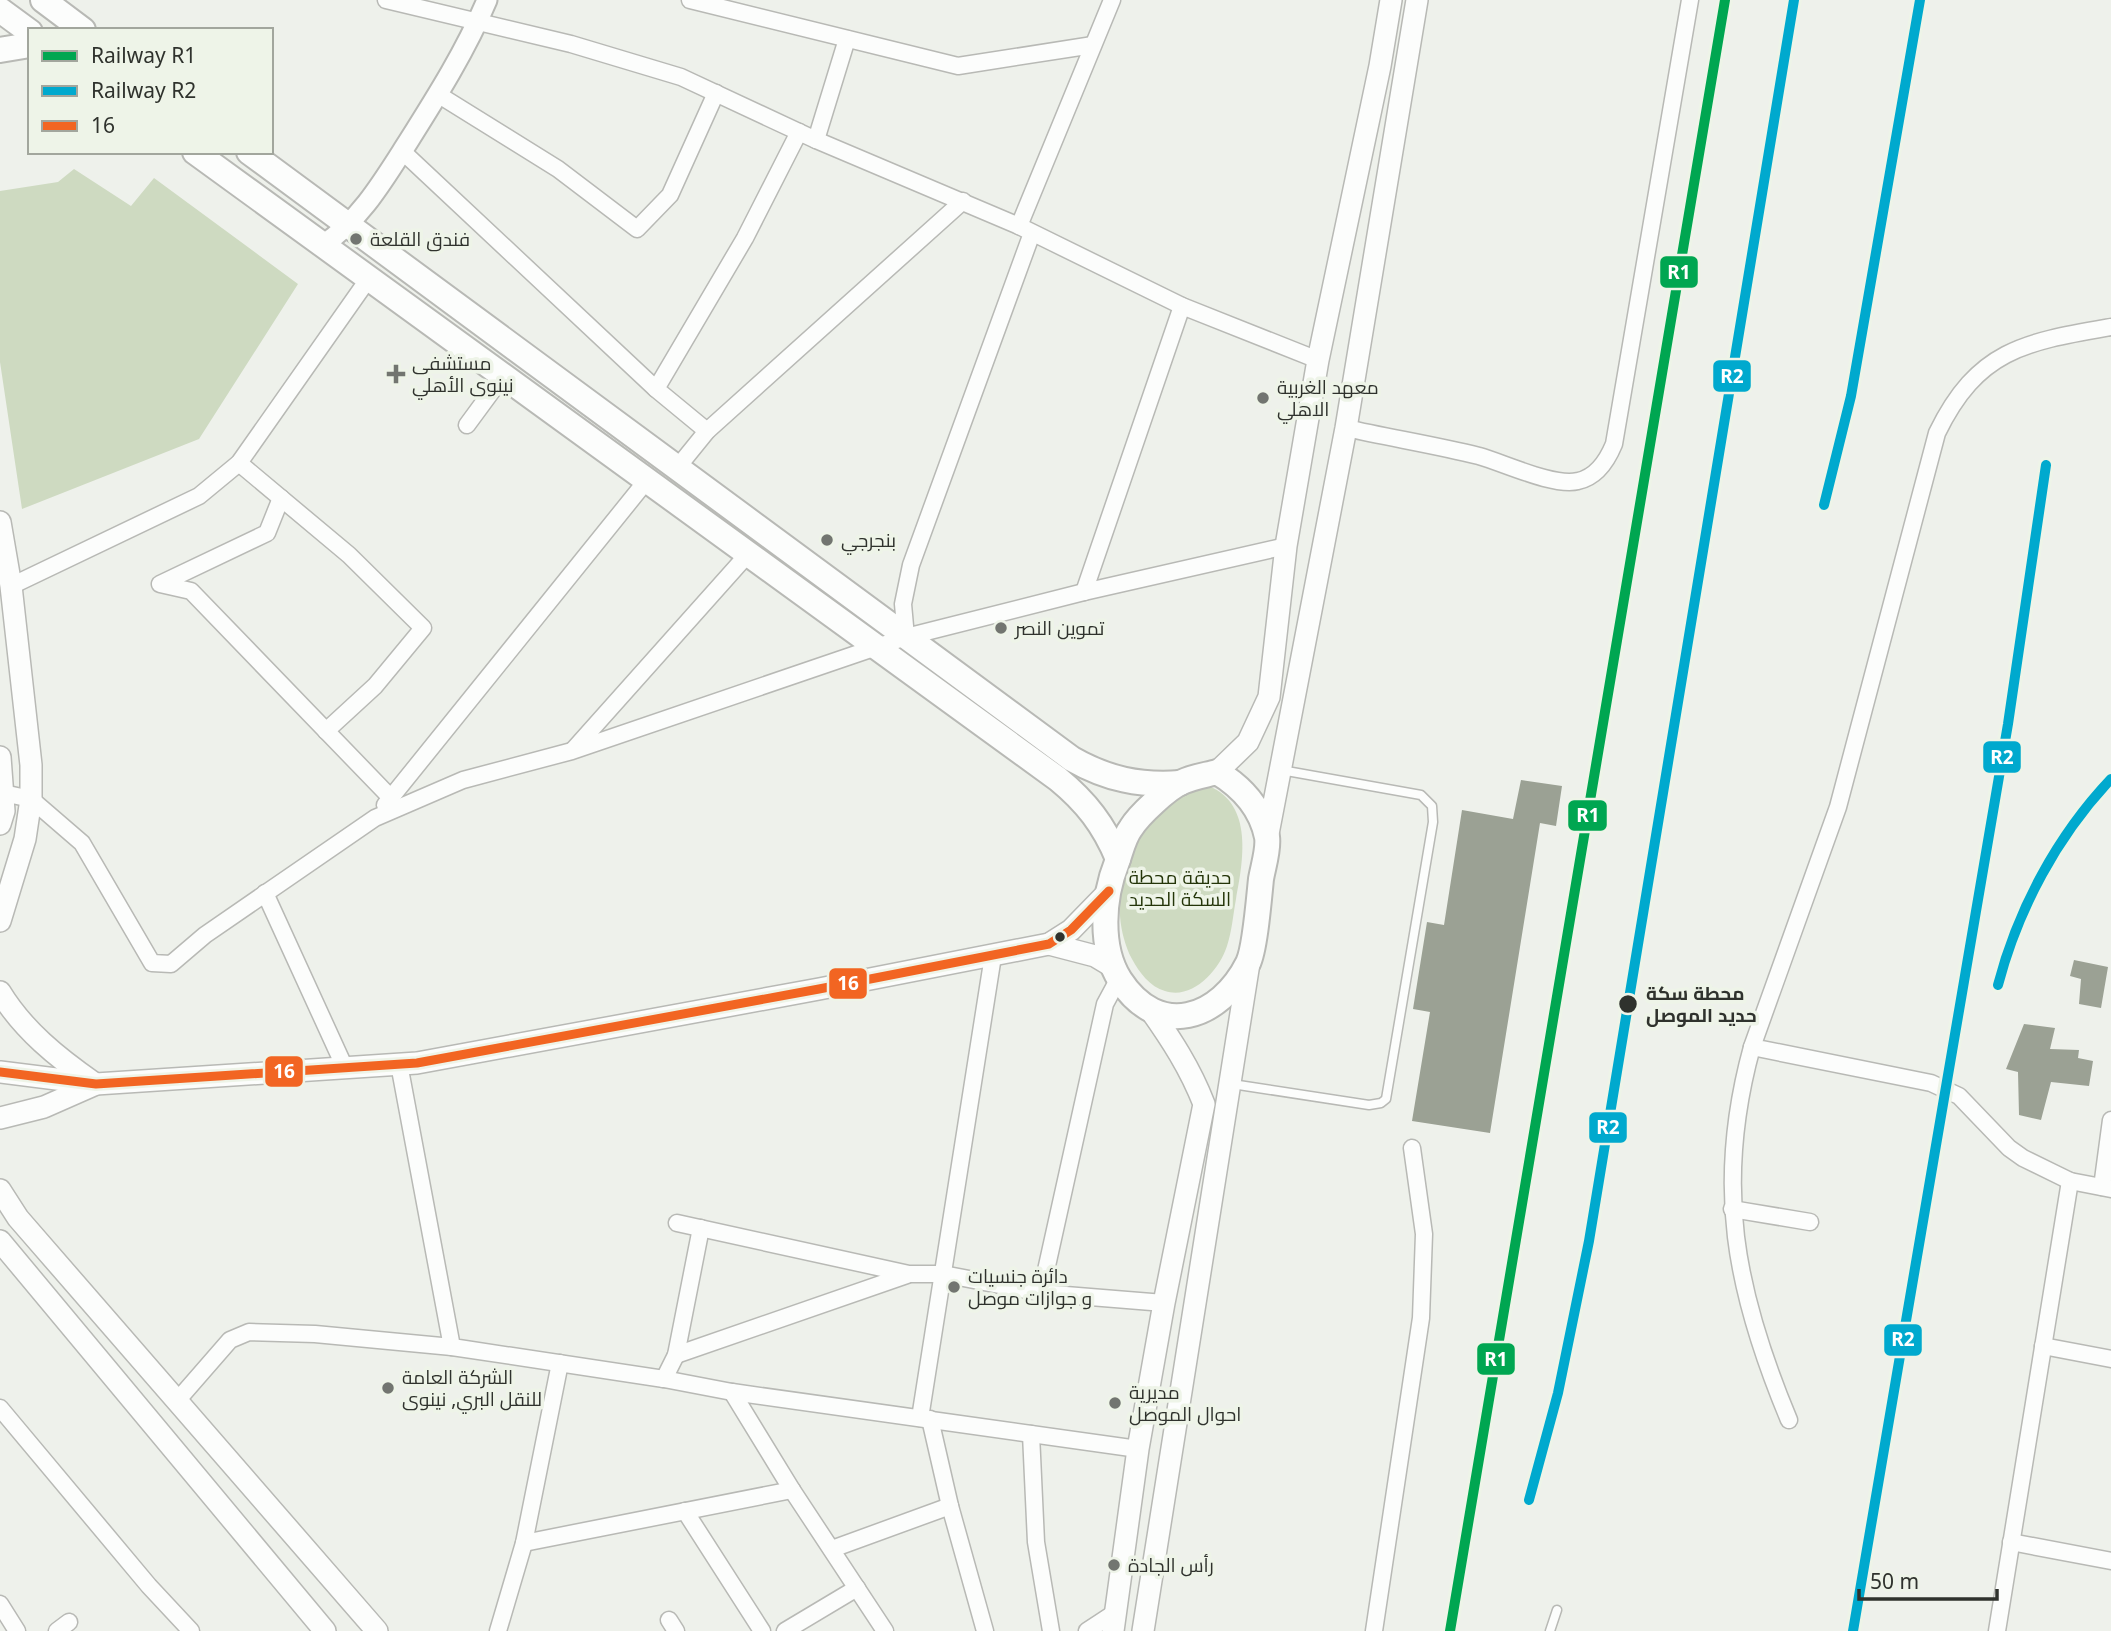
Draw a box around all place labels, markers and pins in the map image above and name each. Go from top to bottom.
place label: فندق القلعة [370,226,470,252]
marker: فندق القلعة [348,231,364,247]
place label: مستشفى نينوى الأهلي [412,350,514,400]
marker: مستشفى نينوى الأهلي [386,364,406,384]
place label: معهد الغربية الاهلي [1277,374,1379,424]
marker: معهد الغربية الاهلي [1255,390,1271,406]
place label: بنجرجي [841,527,896,555]
marker: بنجرجي [819,532,835,548]
place label: تموين النصر [1014,615,1104,641]
marker: تموين النصر [993,620,1009,636]
unlabelled marker [1053,930,1067,944]
place label: محطة سكة حديد الموصل [1646,980,1757,1028]
marker: محطة سكة حديد الموصل [1617,993,1639,1015]
place label: دائرة جنسيات و جوازات موصل [968,1263,1092,1311]
marker: دائرة جنسيات و جوازات موصل [946,1279,962,1295]
place label: الشركة العامة للنقل البري, نينوى [402,1364,542,1414]
place label: مديرية احوال الموصل [1129,1379,1241,1427]
marker: الشركة العامة للنقل البري, نينوى [380,1380,396,1396]
marker: مديرية احوال الموصل [1107,1395,1123,1411]
place label: رأس الجادة [1128,1552,1214,1578]
marker: رأس الجادة [1106,1557,1122,1573]

